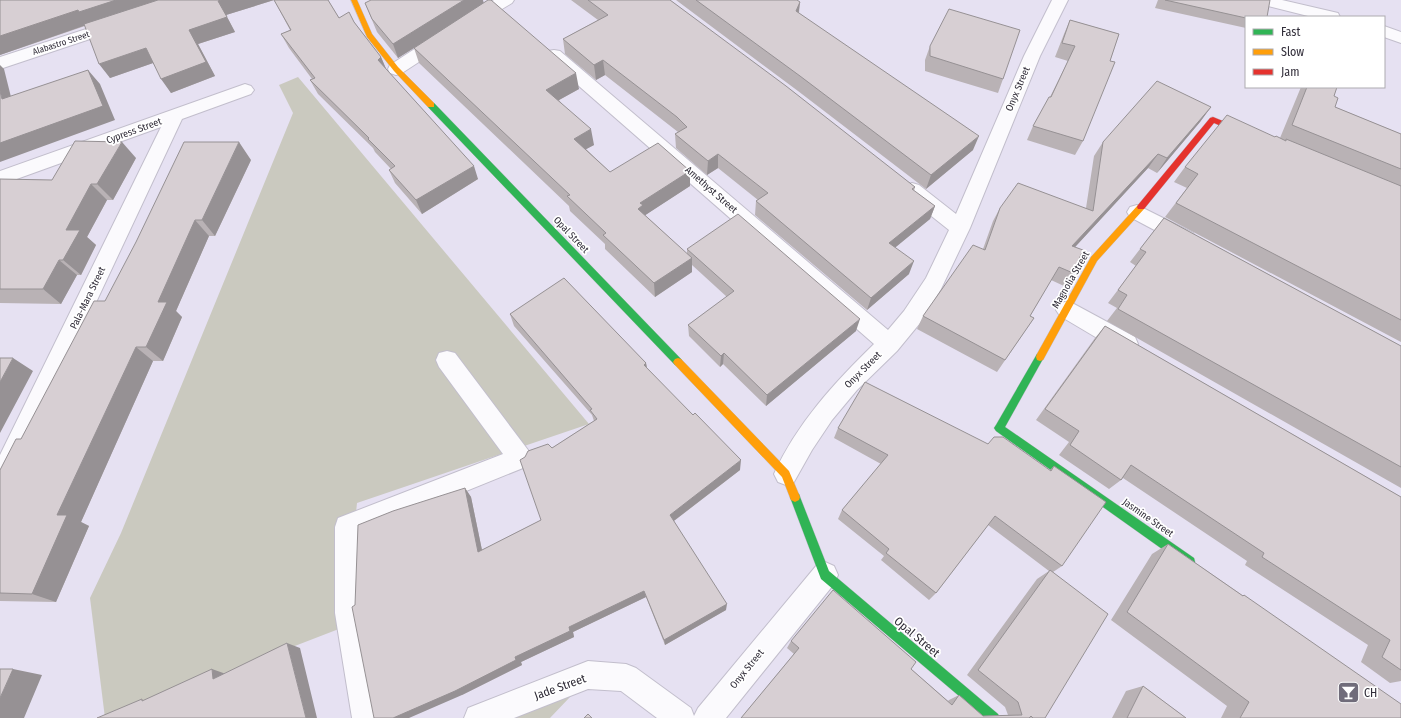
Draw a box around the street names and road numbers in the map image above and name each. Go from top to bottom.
street label: Alabastro Street [31,29,91,57]
street label: Onyx Street [1003,64,1033,113]
street label: Cypress Street [105,115,164,147]
street label: Amethyst Street [682,164,740,216]
street label: Opal Street [551,214,592,256]
street label: Magnolia Street [1050,249,1093,311]
street label: Pala-Mara Street [68,264,109,331]
street label: Onyx Street [842,349,884,391]
street label: Jasmine Street [1120,496,1176,540]
street label: Opal Street [891,614,943,660]
street label: Onyx Street [727,646,767,691]
street label: Jade Street [532,671,588,703]

